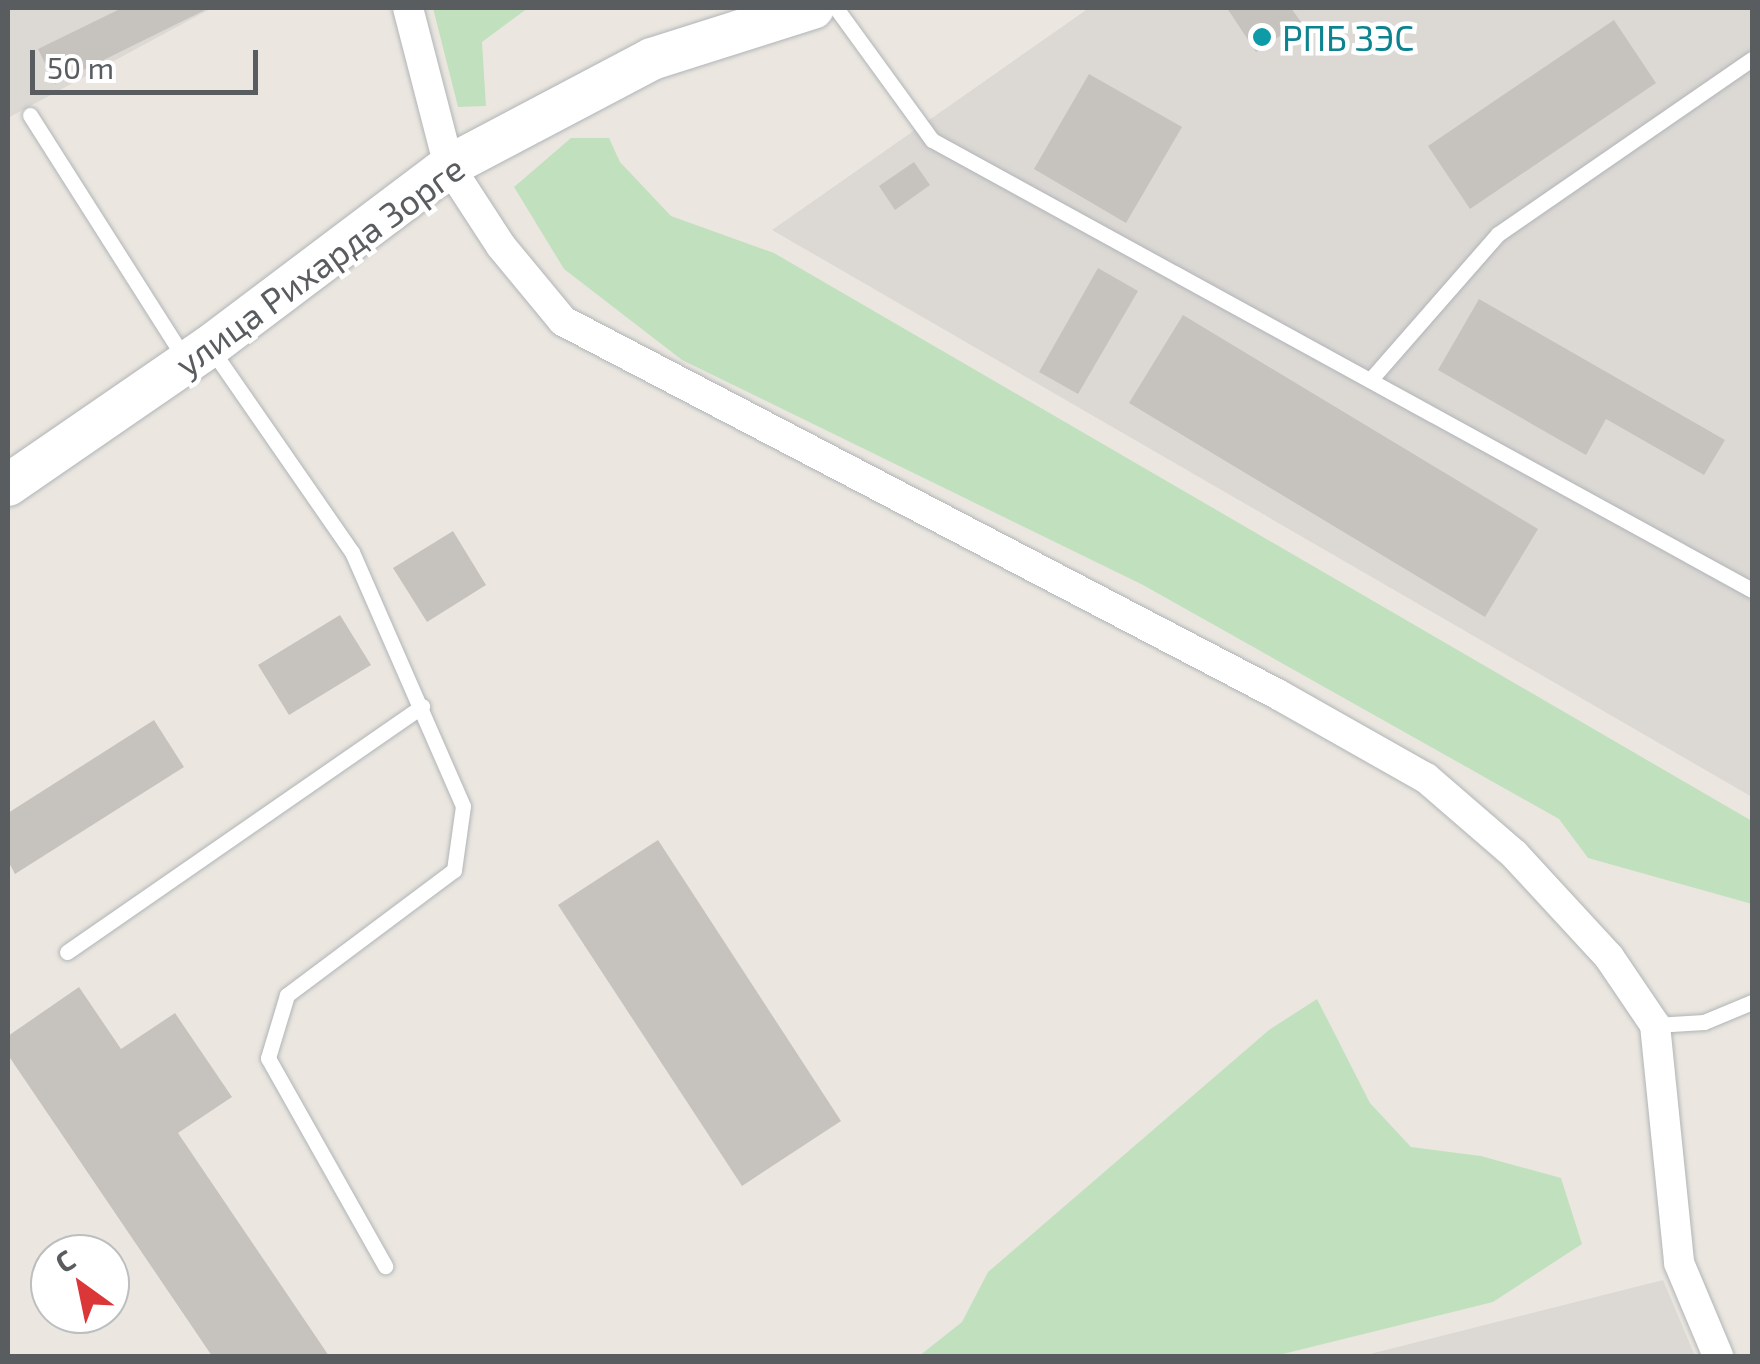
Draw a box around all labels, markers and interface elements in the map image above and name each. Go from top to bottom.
place label: РПБ ЗЭС [1282,16,1414,58]
marker: РПБ ЗЭС [1251,26,1273,48]
scale bar [35,30,262,92]
text: 50 m [47,49,114,85]
street label: улица Рихарда Зорге [166,146,472,384]
north arrow [30,1234,130,1334]
text: С [49,1242,81,1279]

